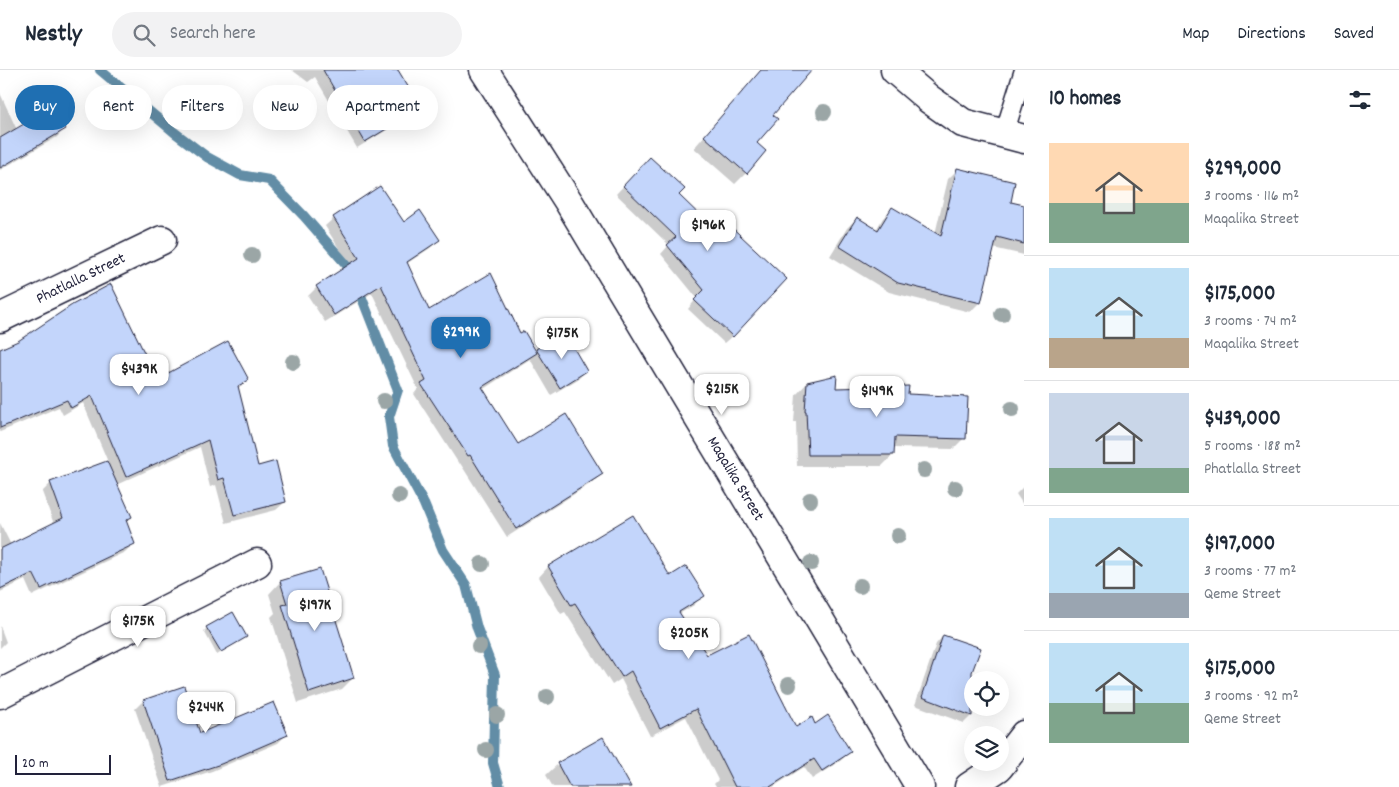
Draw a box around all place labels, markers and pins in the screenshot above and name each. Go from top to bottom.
pin: $196K [673,210,743,252]
pin: $299K [426,316,496,359]
pin: $175K [527,318,597,360]
pin: $439K [104,354,174,396]
pin: $215K [687,374,757,416]
pin: $149K [842,376,912,418]
pin: $197K [280,590,350,632]
pin: $175K [103,606,173,648]
pin: $205K [654,618,724,660]
pin: $244K [171,692,241,734]

